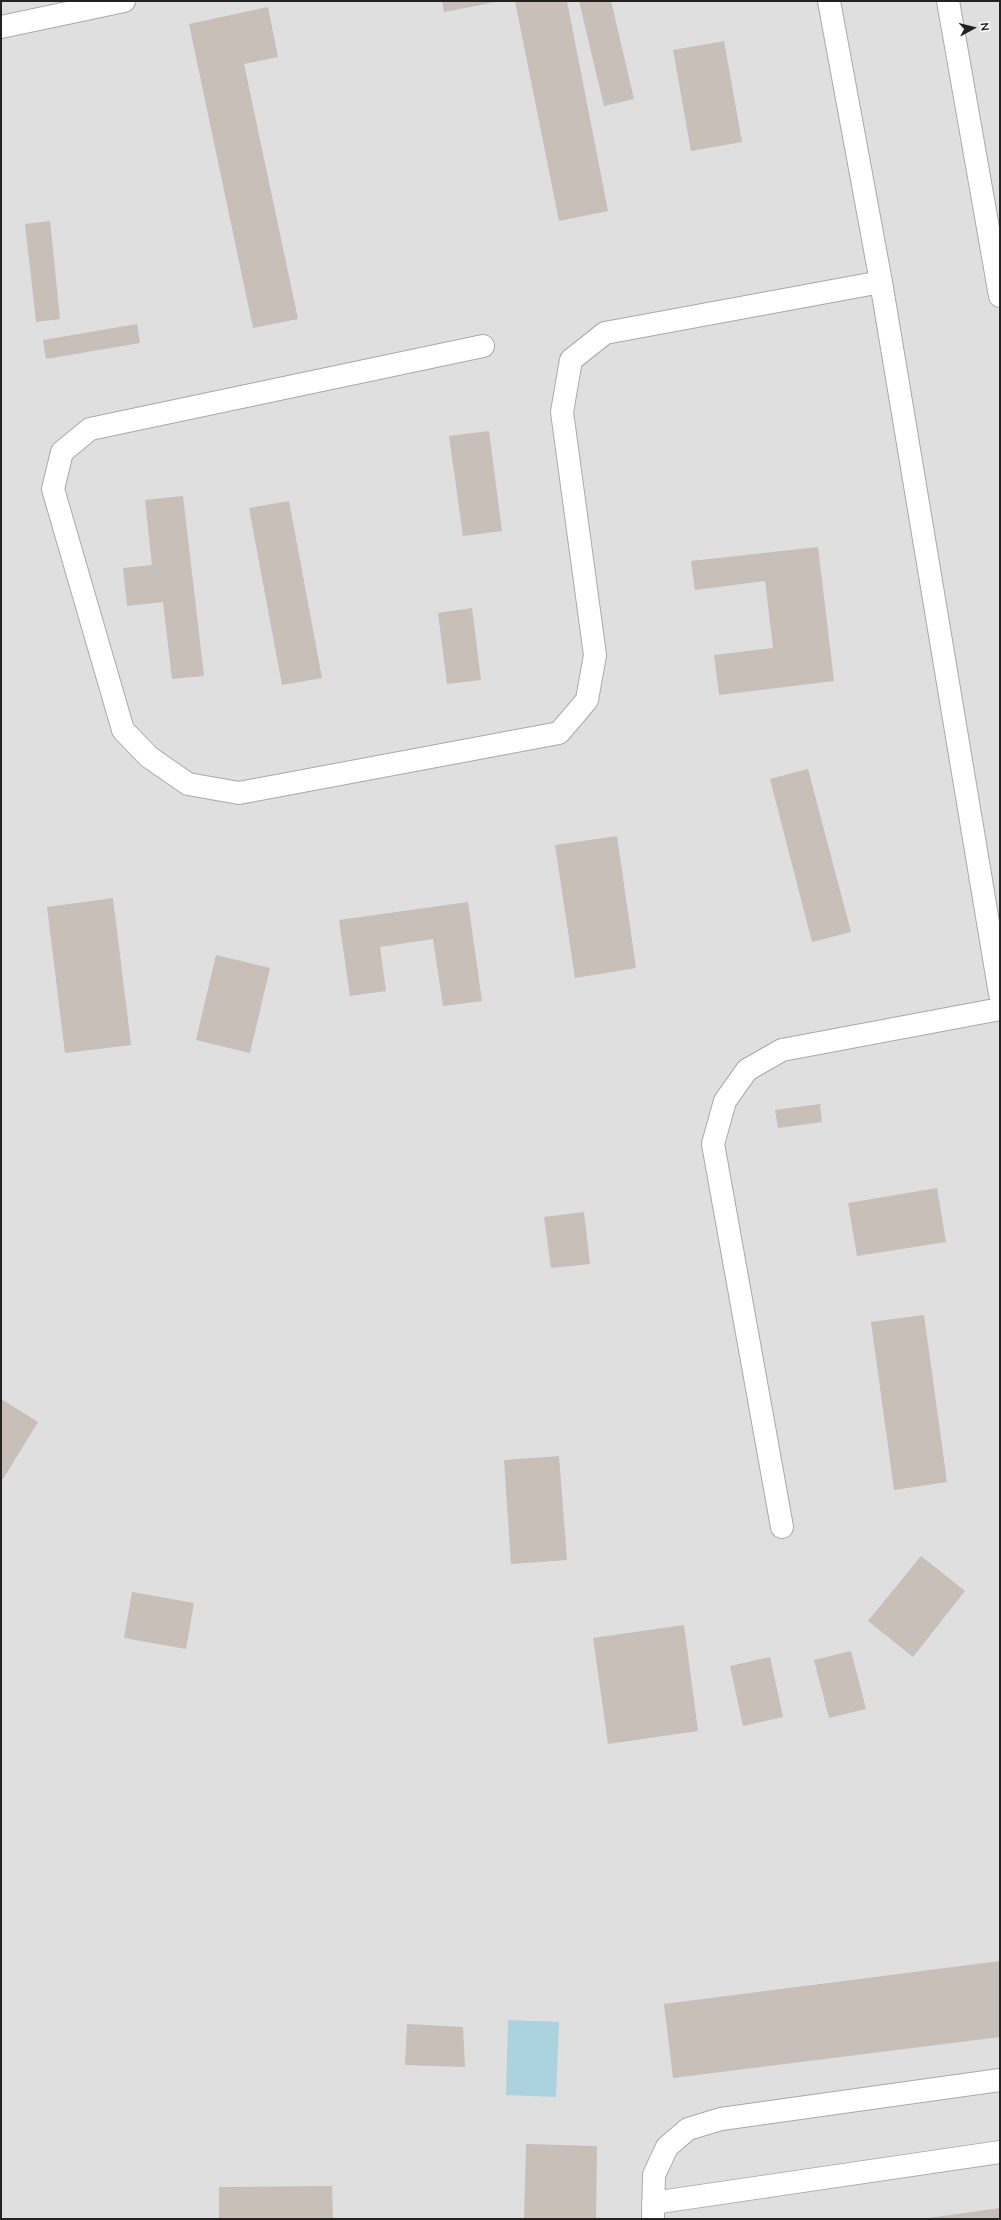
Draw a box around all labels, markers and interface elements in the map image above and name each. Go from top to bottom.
north arrow [953,8,993,48]
text: N [977,22,992,32]

